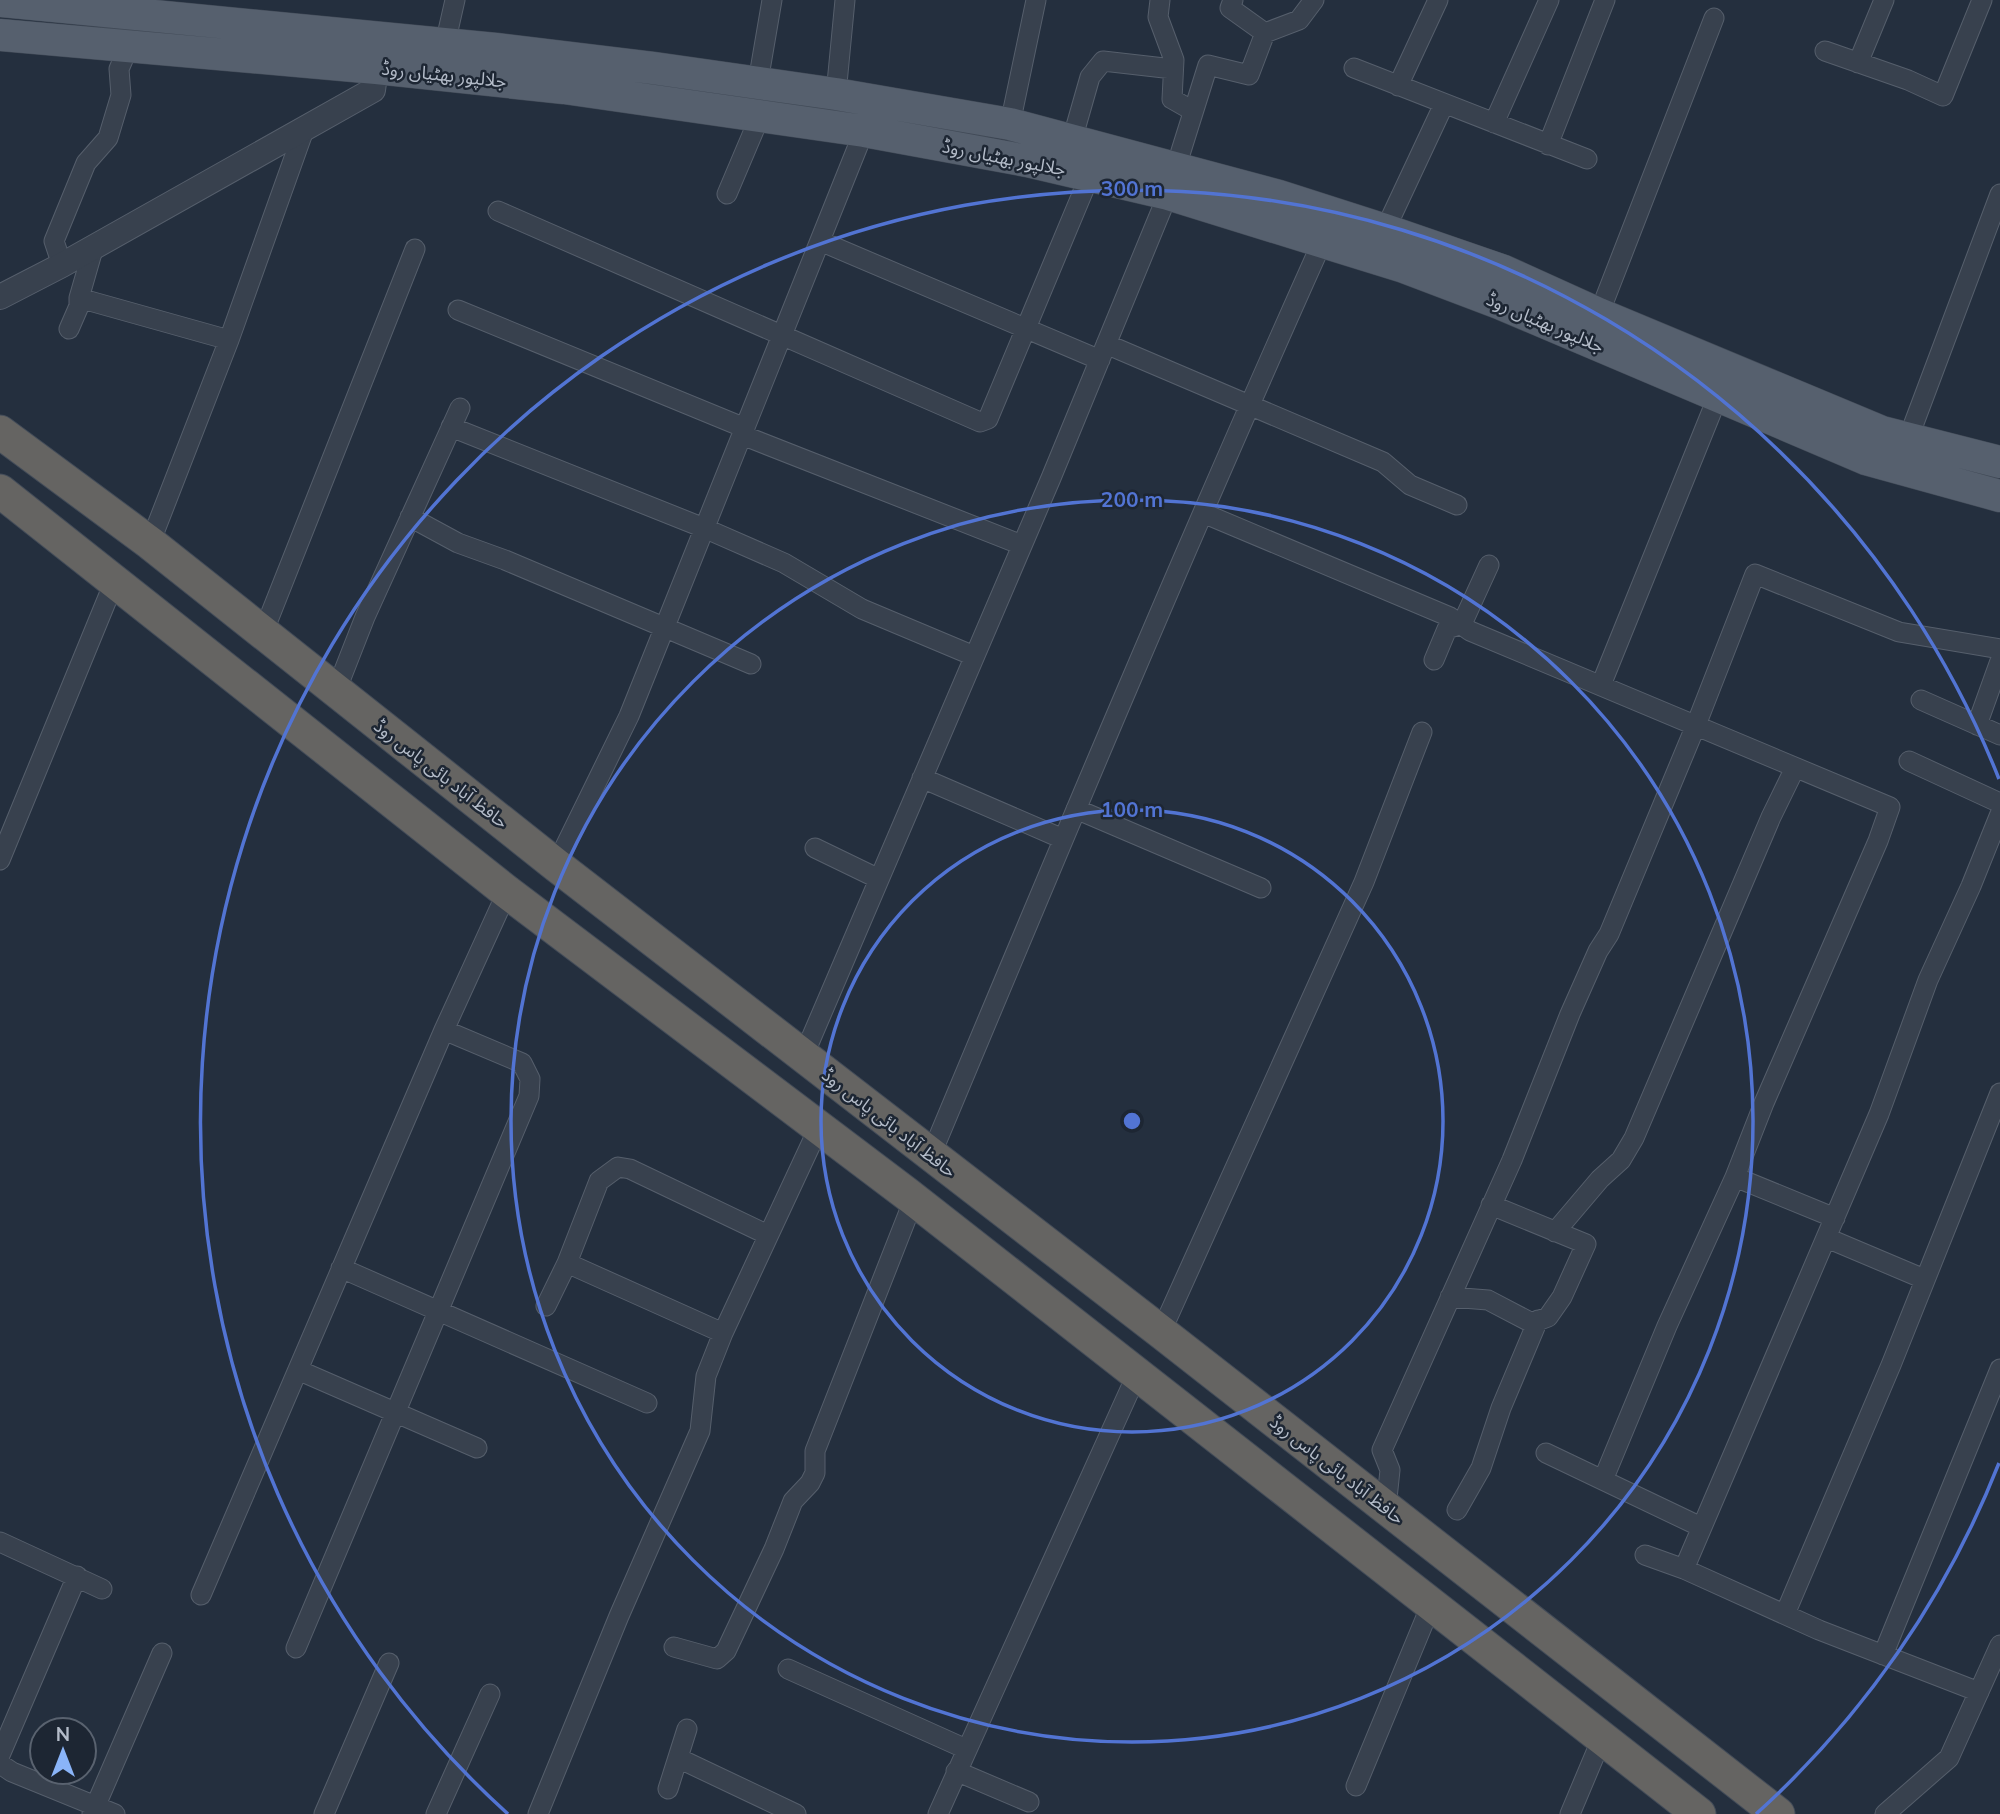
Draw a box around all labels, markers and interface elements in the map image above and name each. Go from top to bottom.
street label: جلالپور بھٹیاں روڈ [380,57,508,93]
street label: جلالپور بھٹیاں روڈ [940,134,1068,181]
text: 300 m [1101,175,1163,201]
street label: جلالپور بھٹیاں روڈ [1483,287,1607,358]
text: 200 m [1101,486,1163,512]
street label: حافظ آباد بائی پاس روڈ [369,714,513,833]
text: 100 m [1101,796,1163,822]
street label: حافظ آباد بائی پاس روڈ [817,1063,961,1182]
centre of rings [1120,1109,1144,1133]
street label: حافظ آباد بائی پاس روڈ [1265,1410,1409,1529]
north arrow [28,1716,98,1786]
text: N [56,1722,70,1746]

